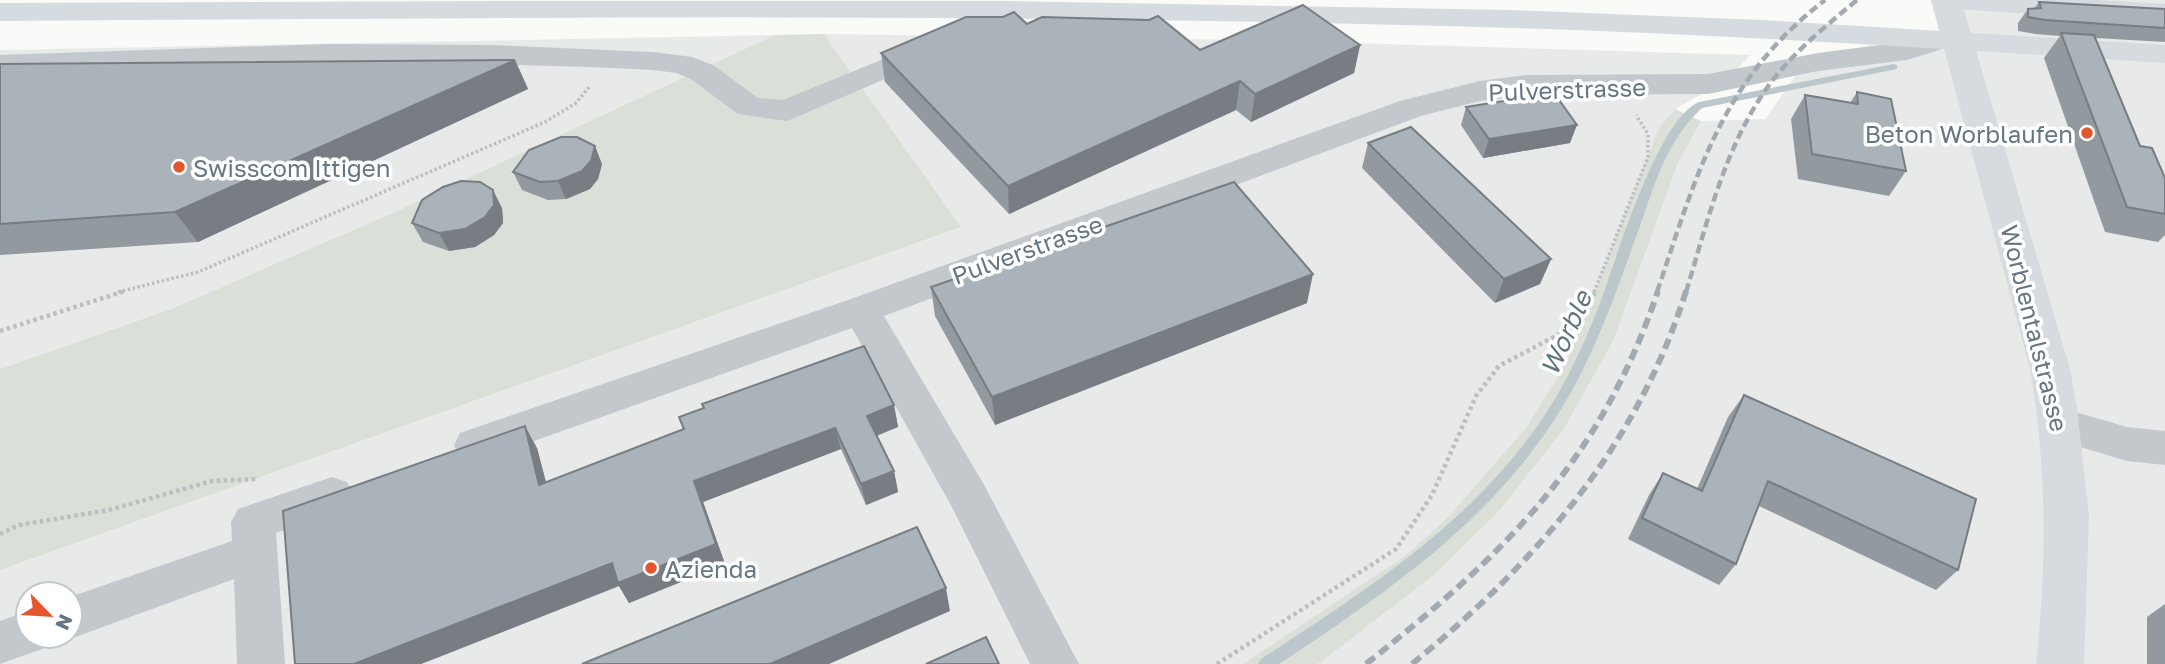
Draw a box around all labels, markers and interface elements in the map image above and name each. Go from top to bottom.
street label: Pulverstrasse [1488,72,1646,106]
place label: Beton Worblaufen [1865,119,2073,148]
marker: Beton Worblaufen [2079,125,2095,141]
place label: Swisscom Ittigen [193,153,391,182]
marker: Swisscom Ittigen [171,159,187,175]
street label: Pulverstrasse [948,208,1106,290]
street label: Worblentalstrasse [1995,222,2075,434]
water label: Worble [1534,284,1599,380]
place label: Azienda [665,554,757,583]
marker: Azienda [643,560,659,576]
north arrow [14,580,84,650]
text: N [51,611,78,634]

